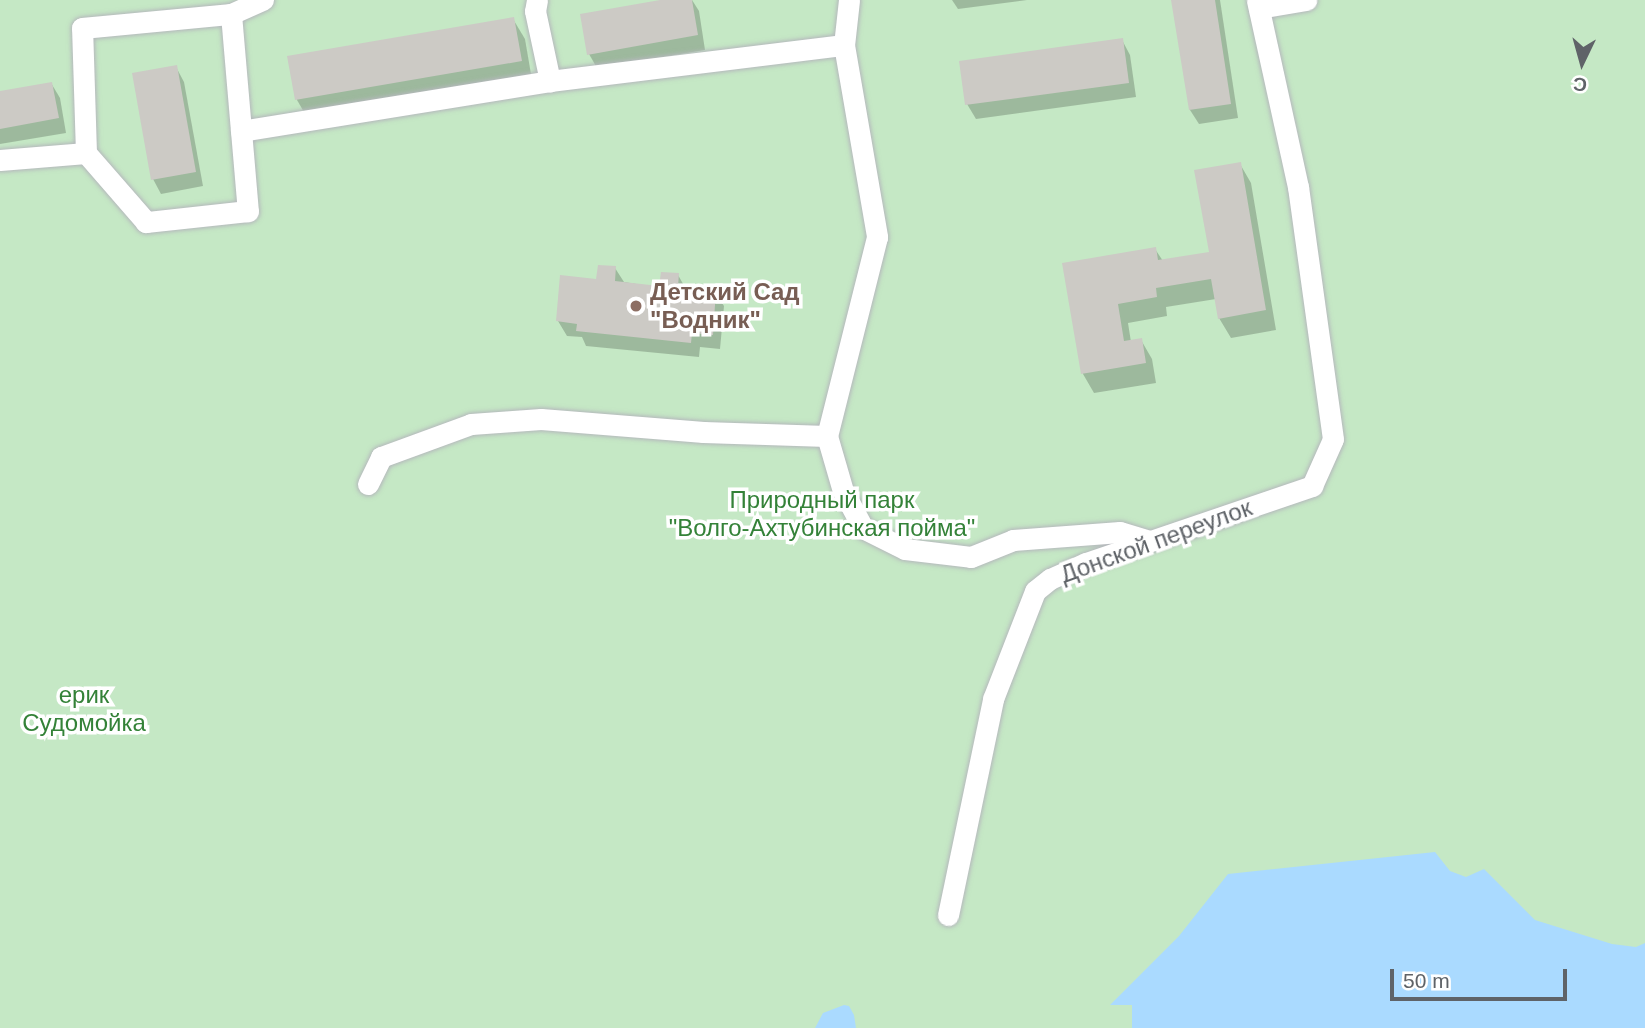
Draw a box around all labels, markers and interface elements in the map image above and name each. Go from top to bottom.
north arrow [1547,28,1617,98]
text: С [1572,73,1588,95]
place label: Детский Сад "Водник" [650,278,800,334]
marker: Детский Сад "Водник" [628,298,644,314]
park label: Природный парк "Волго-Ахтубинская пойма" [669,486,975,542]
street label: Донской переулок [1056,493,1256,589]
park label: ерик Судомойка [22,681,146,737]
scale bar [1393,954,1570,998]
text: 50 m [1403,969,1450,992]

